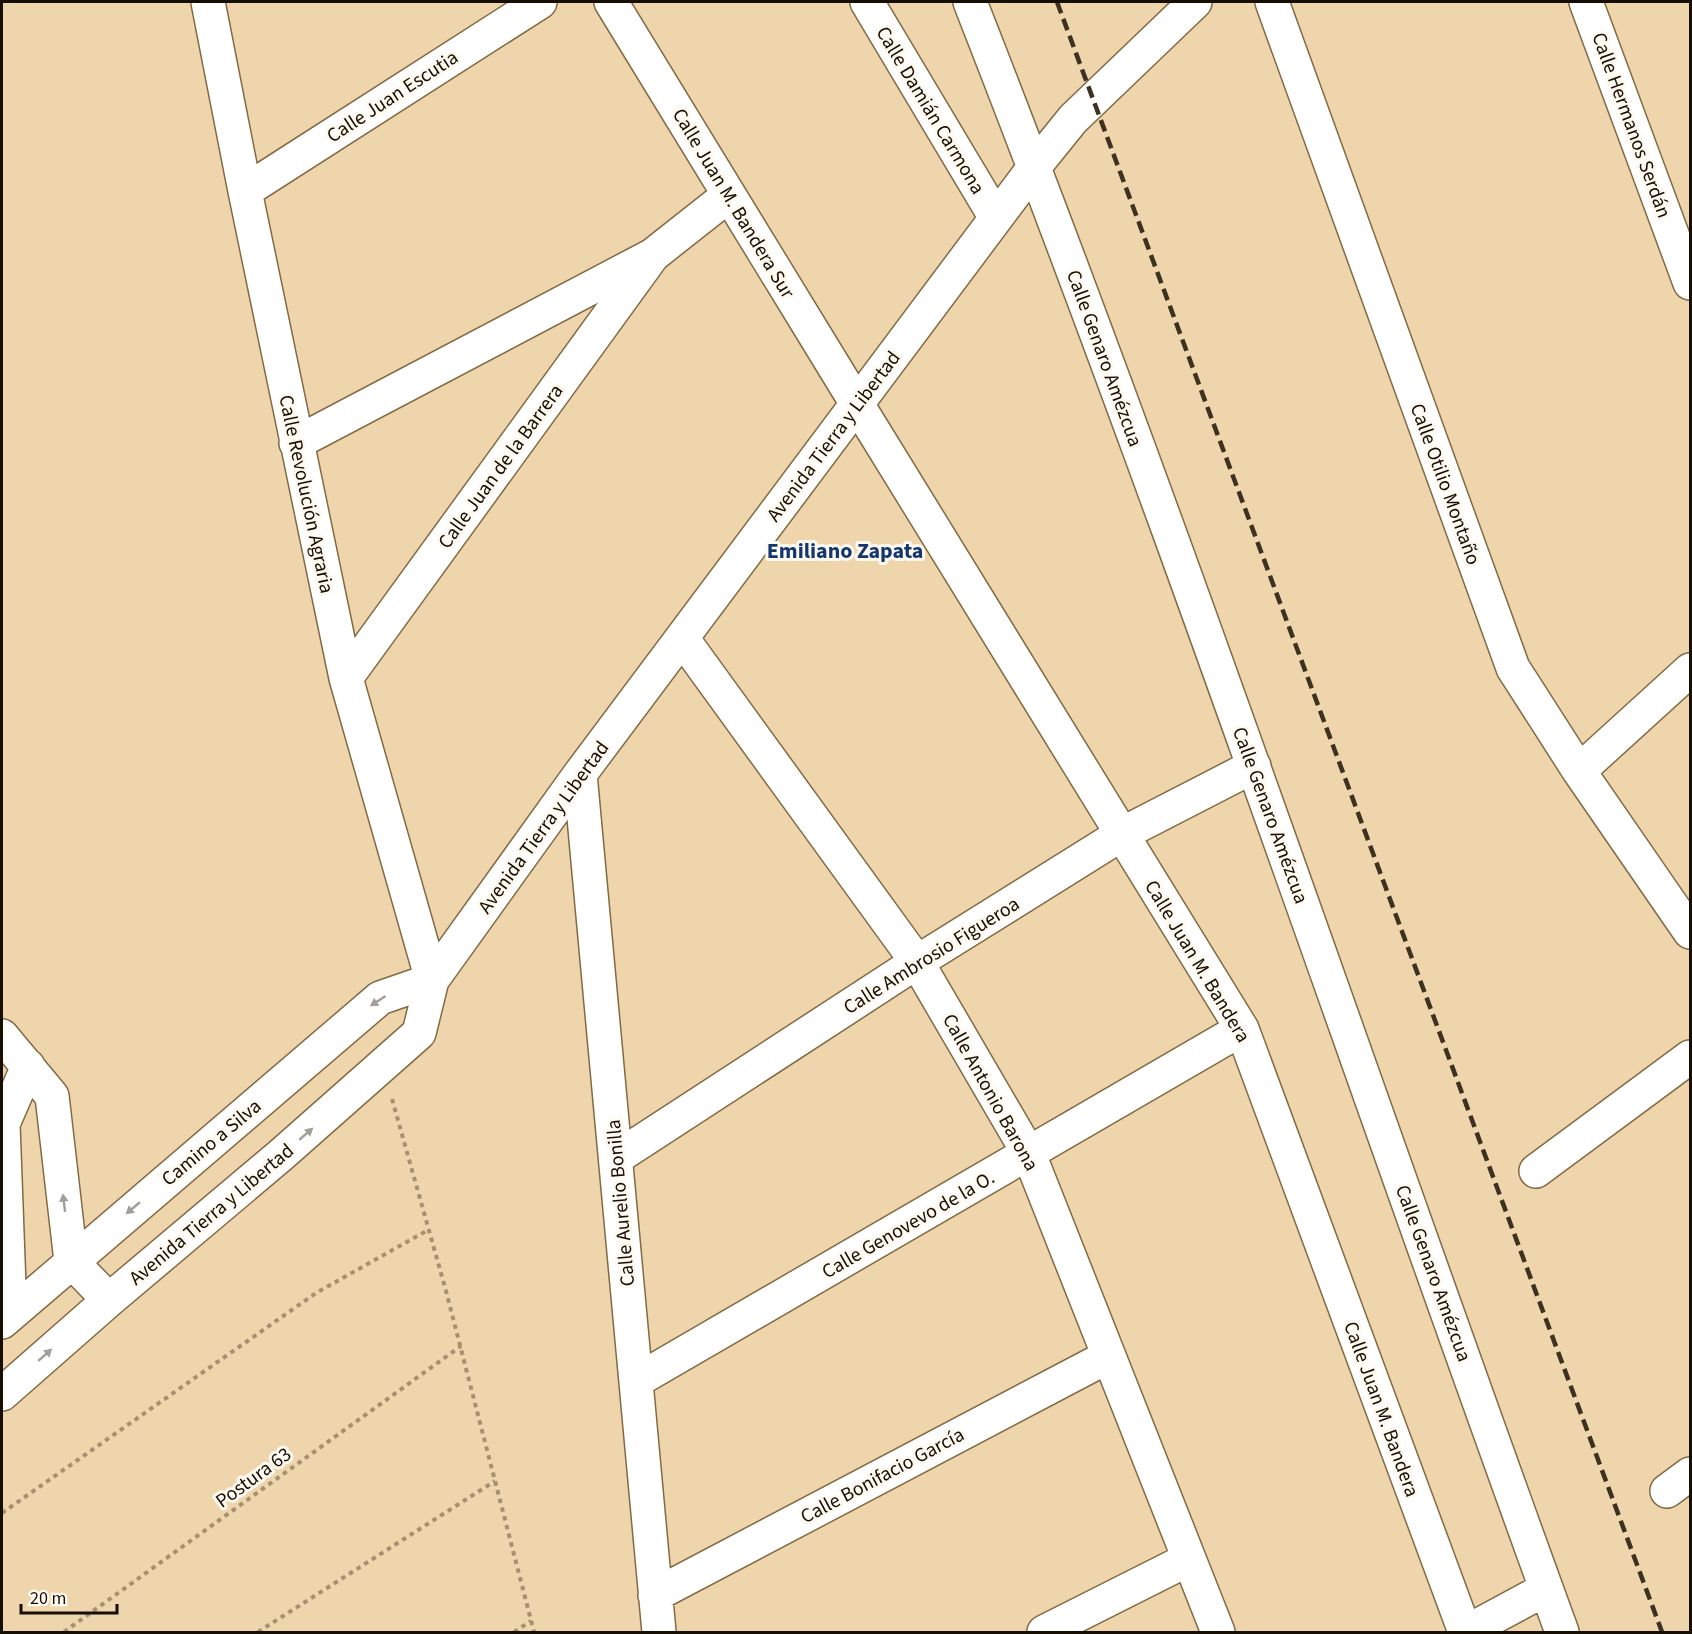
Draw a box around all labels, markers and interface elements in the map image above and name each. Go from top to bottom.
street label: Calle Damián Carmona [869,21,991,200]
street label: Calle Hermanos Serdán [1584,29,1678,222]
street label: Calle Juan Escutia [321,44,464,150]
street label: Calle Juan M. Bandera Sur [665,103,801,304]
street label: Calle Genaro Amézcua [1059,266,1149,451]
street label: Avenida Tierra y Libertad [760,345,907,528]
street label: Calle Juan de la Barrera [431,379,570,555]
street label: Calle Revolución Agraria [271,392,341,596]
street label: Calle Otilio Montaño [1403,400,1487,569]
district label: Emiliano Zapata [767,535,923,567]
street label: Calle Genaro Amézcua [1225,723,1315,908]
street label: Avenida Tierra y Libertad [472,735,616,920]
street label: Calle Juan M. Bandera [1138,875,1257,1048]
street label: Calle Ambrosio Figueroa [838,890,1025,1021]
one-way arrow [370,996,386,1007]
street label: Calle Antonio Barona [935,1009,1045,1176]
street label: Camino a Silva [156,1093,268,1193]
street label: Calle Aurelio Bonilla [600,1118,642,1288]
one-way arrow [298,1128,313,1141]
street label: Avenida Tierra y Libertad [123,1137,300,1292]
street label: Calle Genovevo de la O. [817,1164,1000,1286]
street label: Calle Genaro Amézcua [1388,1181,1478,1366]
one-way arrow [60,1194,69,1213]
one-way arrow [125,1202,141,1215]
street label: Calle Juan M. Bandera [1336,1318,1426,1501]
one-way arrow [38,1348,53,1362]
street label: Calle Bonifacio García [796,1421,969,1531]
street label: Postura 63 [210,1441,297,1515]
scale bar [21,1577,117,1615]
text: 20 m [30,1586,66,1611]

